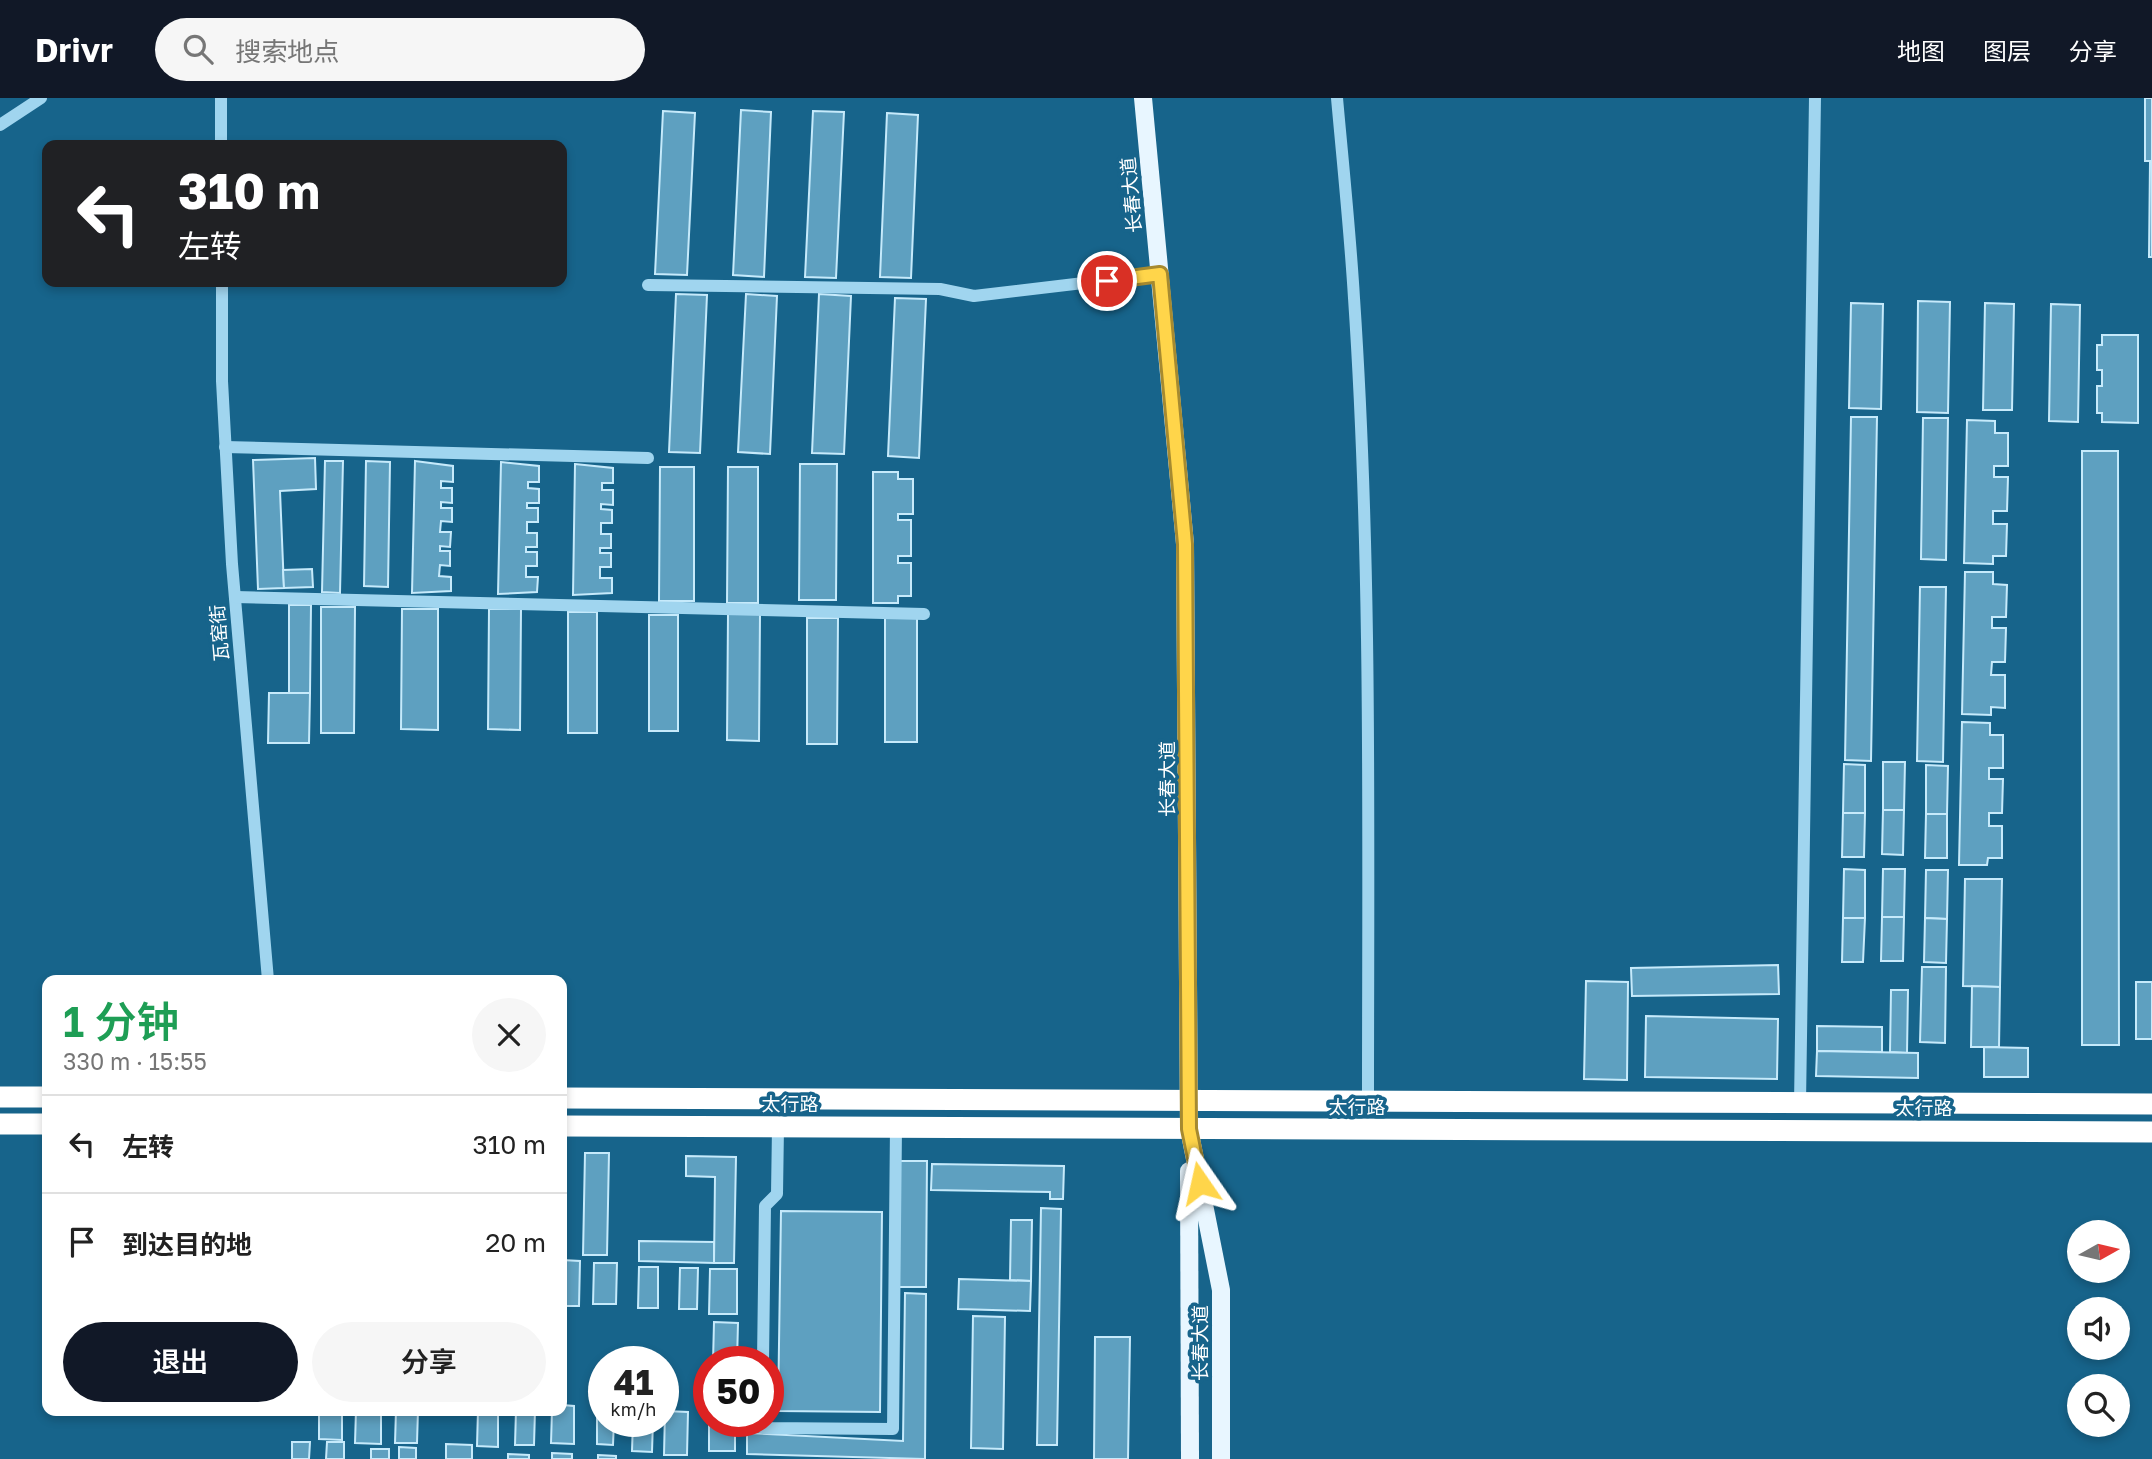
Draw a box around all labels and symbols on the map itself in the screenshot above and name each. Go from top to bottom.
street label: 长春大道 [1116,156,1145,234]
pin [1077,251,1137,311]
street label: 瓦窑街 [205,604,232,662]
street label: 长春大道 [1155,741,1178,817]
street label: 太行路 [761,1092,819,1115]
street label: 太行路 [1328,1095,1386,1118]
street label: 太行路 [1895,1096,1953,1119]
position arrow [1163,1146,1237,1220]
north arrow [2067,1220,2130,1283]
street label: 长春大道 [1188,1305,1211,1381]
speed limit sign: 50 [693,1346,784,1437]

